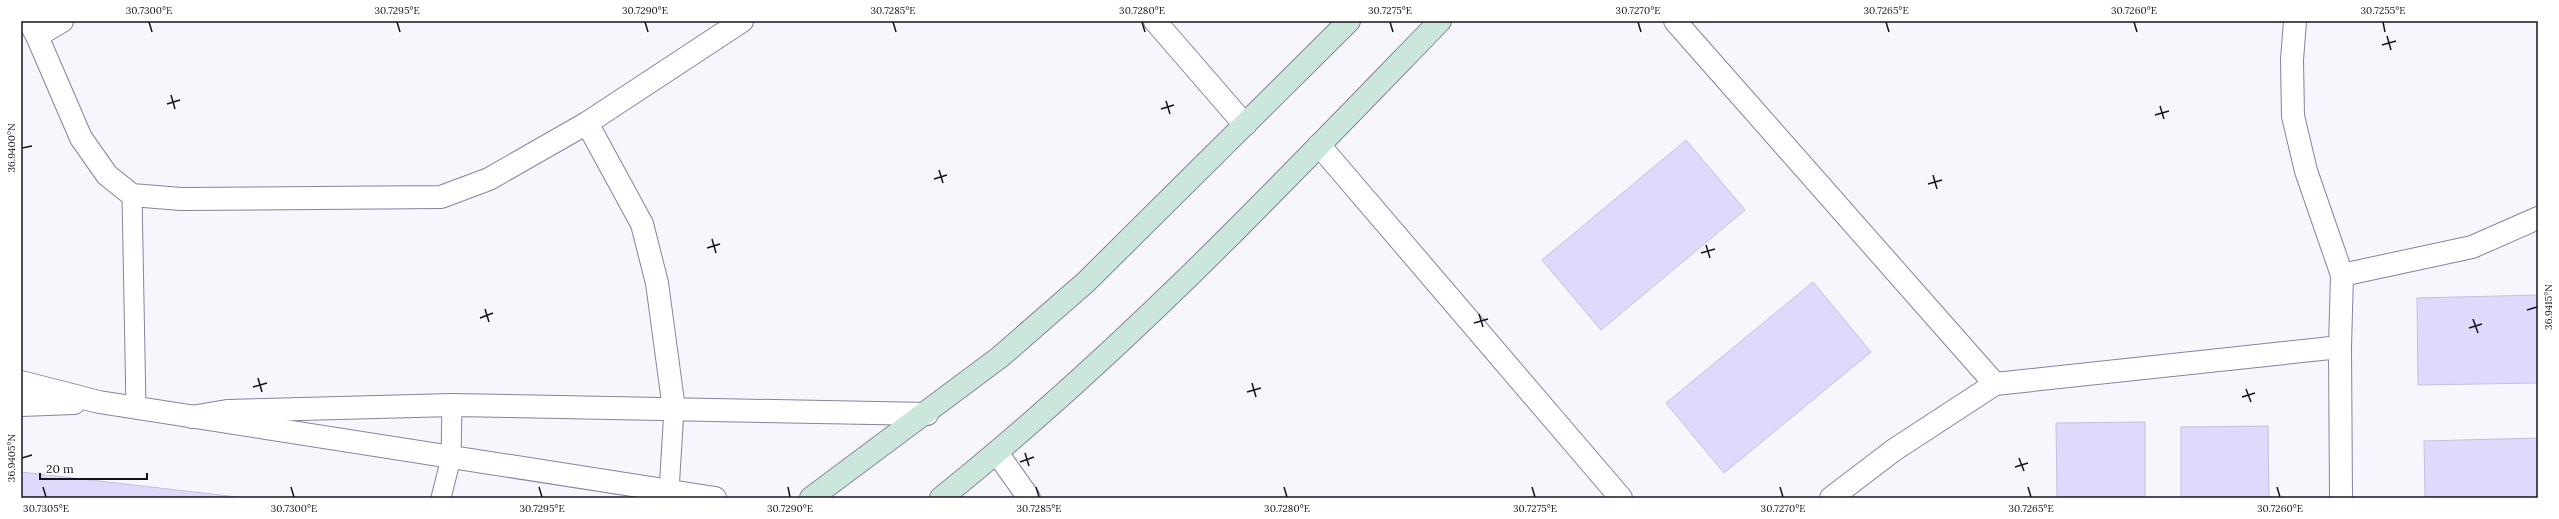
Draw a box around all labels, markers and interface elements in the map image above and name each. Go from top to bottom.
text: 30.7300°E [126,4,172,17]
text: 30.7295°E [374,4,420,17]
text: 30.7290°E [622,4,668,17]
text: 30.7285°E [870,4,916,17]
text: 30.7280°E [1119,4,1165,17]
text: 30.7275°E [1368,4,1412,17]
text: 30.7270°E [1616,4,1660,17]
text: 30.7265°E [1863,4,1909,17]
text: 30.7260°E [2111,4,2157,17]
text: 30.7255°E [2361,4,2405,17]
text: 36.9400°N [5,123,18,173]
text: 36.9415°N [2542,284,2555,330]
text: 36.9405°N [5,433,18,482]
scale bar [40,455,147,481]
text: 20 m [46,461,74,476]
text: 30.7305°E [23,502,69,515]
text: 30.7300°E [271,502,317,515]
text: 30.7295°E [519,502,565,515]
text: 30.7290°E [767,502,813,515]
text: 30.7285°E [1016,502,1062,515]
text: 30.7280°E [1264,502,1310,515]
text: 30.7275°E [1513,502,1557,515]
text: 30.7270°E [1761,502,1805,515]
text: 30.7265°E [2008,502,2054,515]
text: 30.7260°E [2257,502,2303,515]

